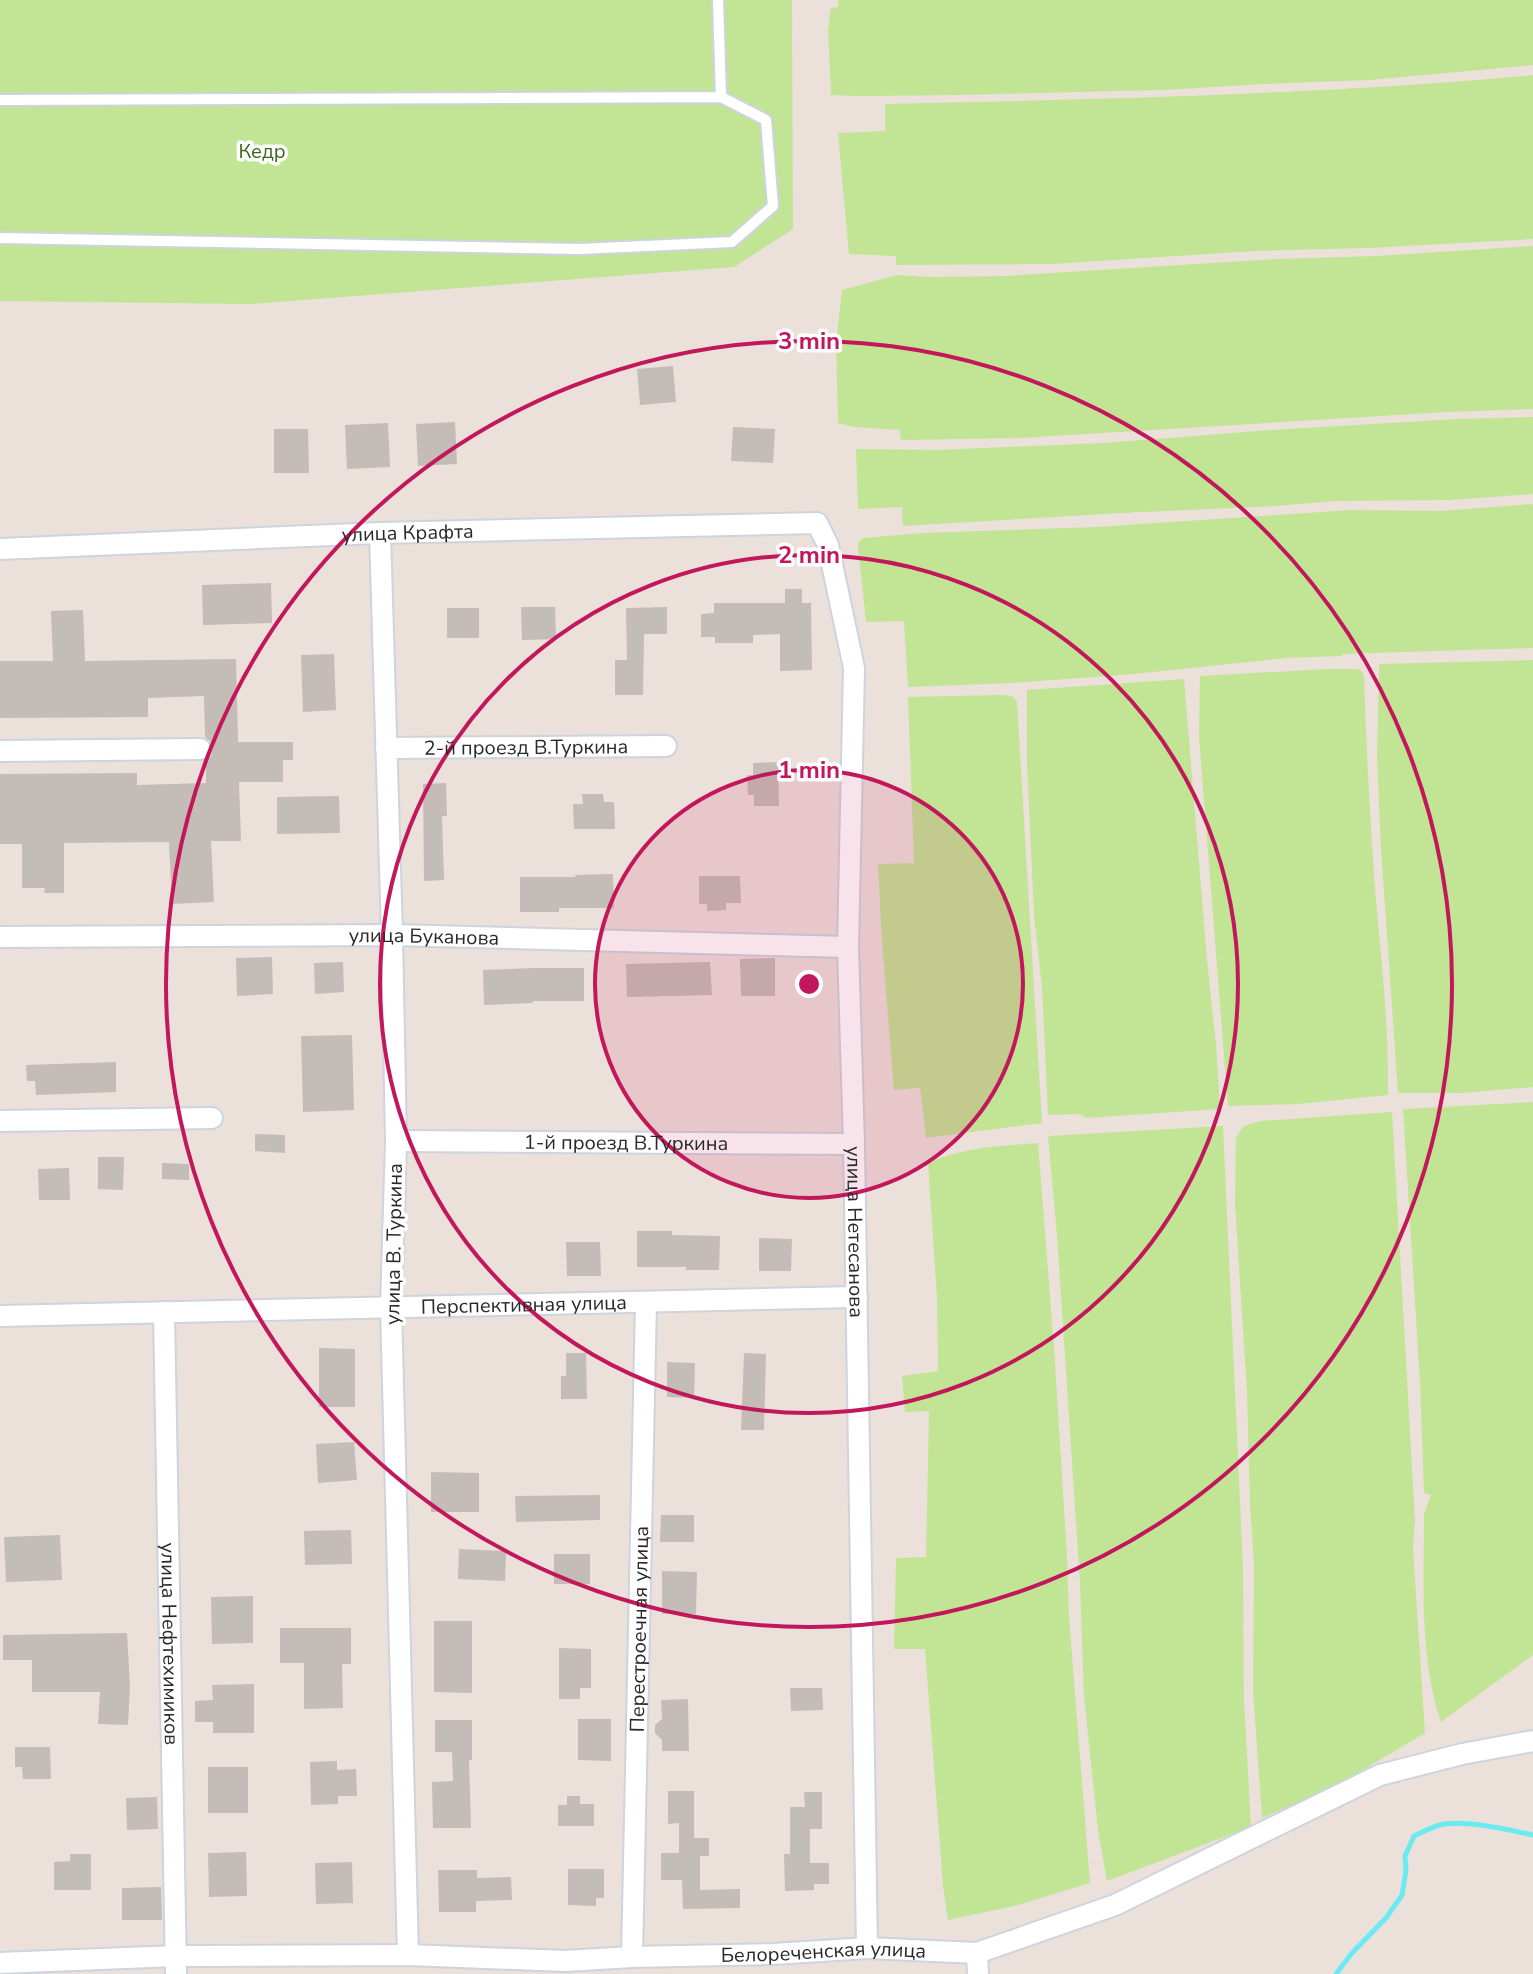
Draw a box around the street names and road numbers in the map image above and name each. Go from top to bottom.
street label: улица Крафта [341,517,474,548]
street label: 2-й проезд В.Туркина [424,733,628,761]
street label: улица Буканова [349,921,500,951]
street label: 1-й проезд В.Туркина [524,1128,728,1157]
street label: улица Нетесанова [841,1146,870,1318]
street label: улица В. Туркина [379,1163,409,1325]
street label: Перспективная улица [421,1289,627,1320]
street label: Перестроечная улица [623,1526,655,1733]
street label: улица Нефтехимиков [155,1542,185,1745]
street label: Белореченская улица [720,1934,927,1969]

